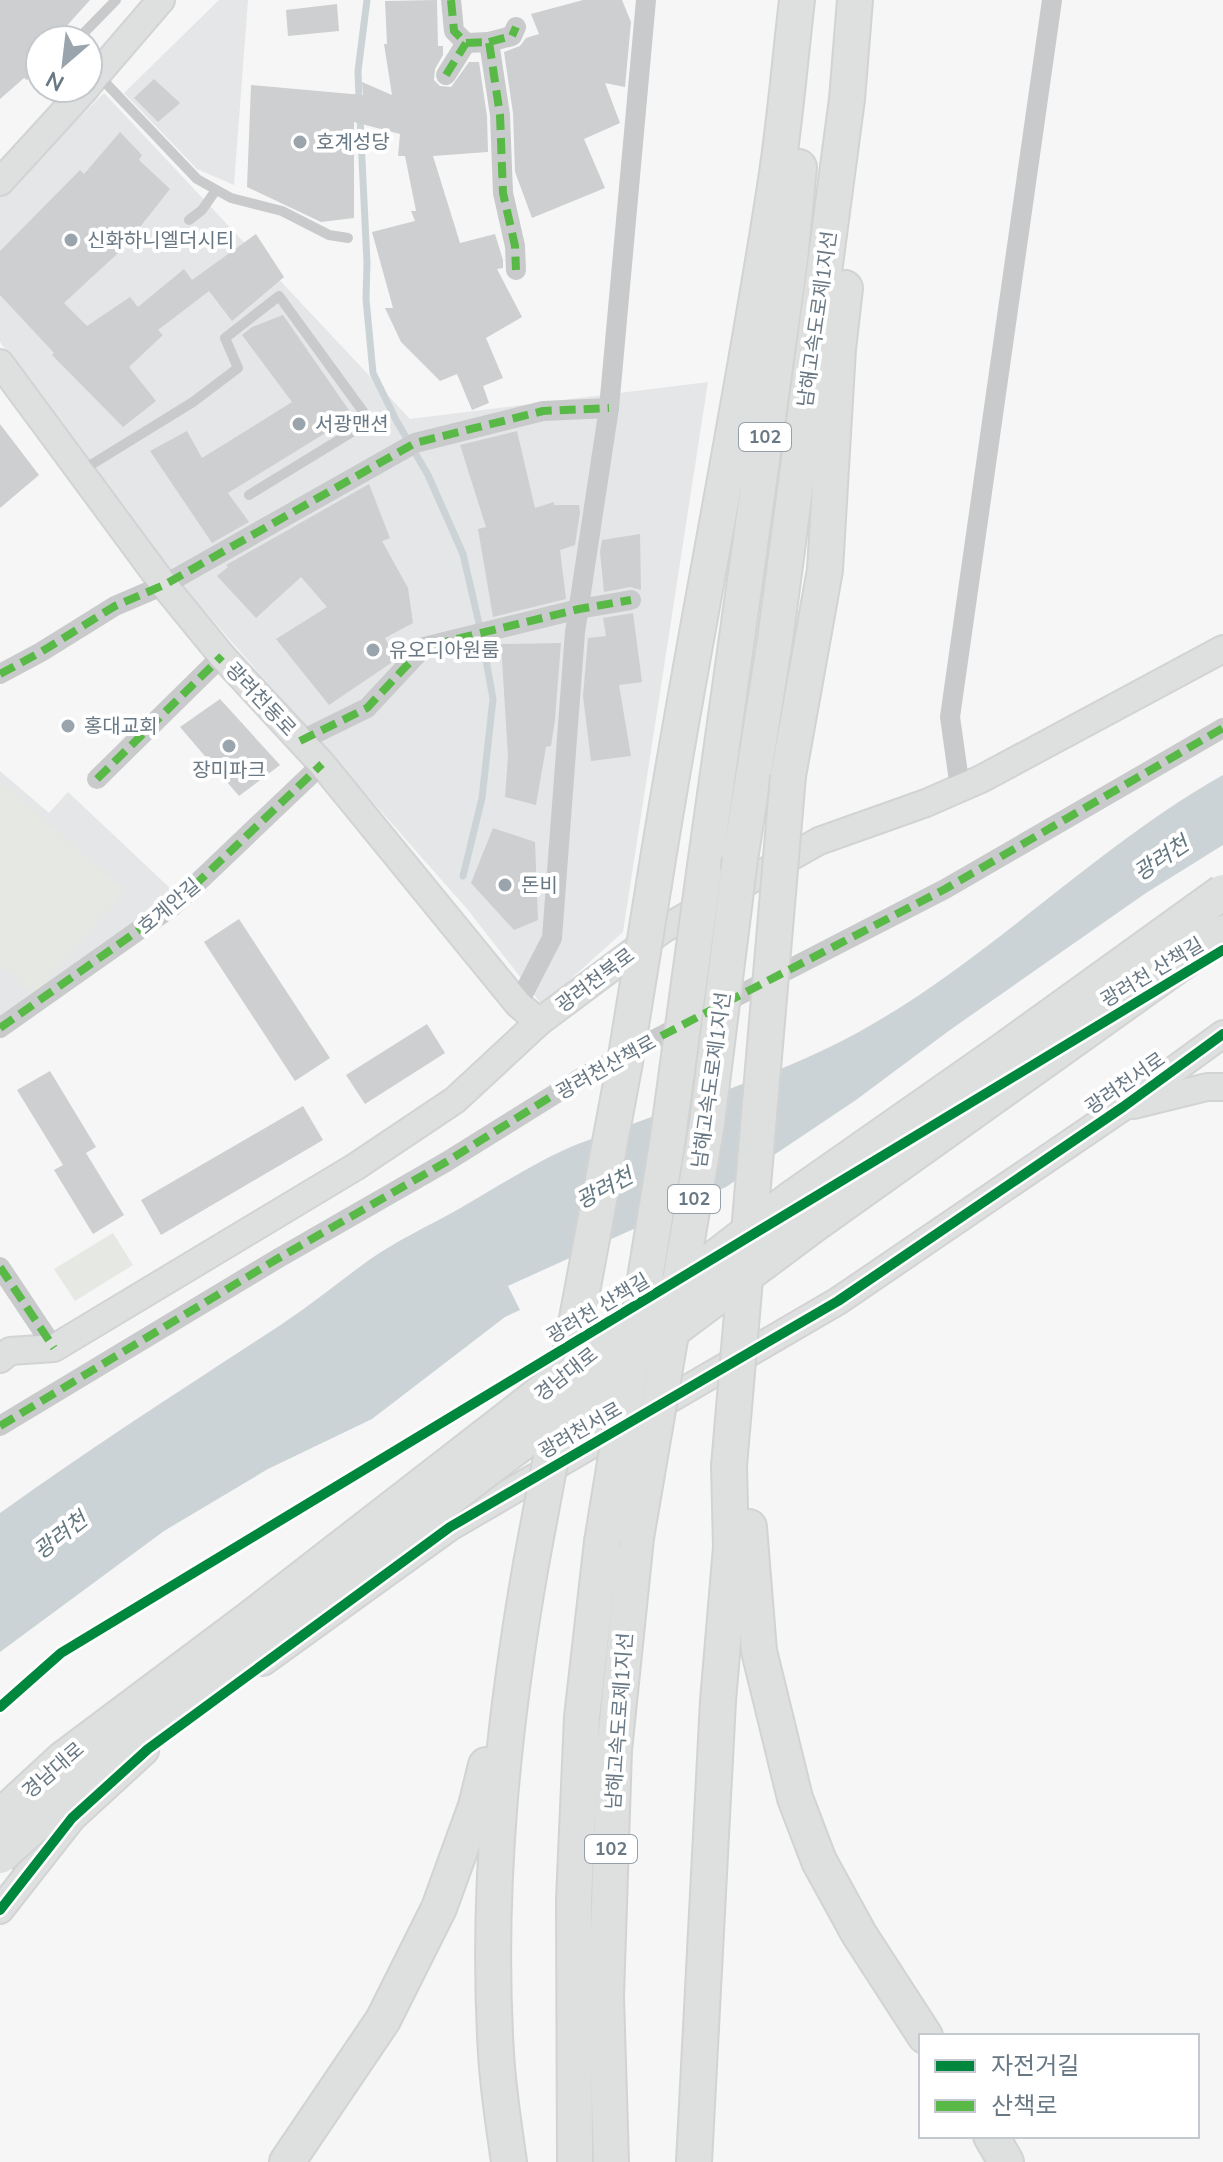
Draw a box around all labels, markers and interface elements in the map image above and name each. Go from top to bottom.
north arrow [24,24,104,104]
text: N [41,64,69,98]
place label: 호계성당 [316,129,390,156]
marker: 호계성당 [291,133,309,151]
place label: 신화하니엘더시티 [87,227,234,254]
street label: 남해고속도로제1지선 [792,229,843,409]
marker: 신화하니엘더시티 [62,231,80,249]
place label: 서광맨션 [315,411,389,438]
marker: 서광맨션 [290,415,308,433]
road number: 102 [739,423,791,451]
place label: 유오디아원룸 [389,637,499,664]
marker: 유오디아원룸 [364,641,382,659]
street label: 광려천동로 [219,656,302,742]
place label: 홍대교회 [84,713,158,740]
marker: 홍대교회 [59,717,77,735]
marker: 장미파크 [220,737,238,755]
place label: 장미파크 [192,757,266,784]
water label: 광려천 [1128,828,1197,888]
street label: 호계안길 [132,872,206,940]
place label: 돈비 [521,872,558,899]
marker: 돈비 [496,876,514,894]
street label: 광려천 산책길 [1096,931,1209,1014]
street label: 광려천북로 [550,942,640,1019]
street label: 남해고속도로제1지선 [686,990,737,1170]
street label: 광려천산책로 [551,1029,661,1106]
street label: 광려천서로 [1080,1046,1171,1121]
water label: 광려천 [571,1160,641,1216]
road number: 102 [668,1185,720,1213]
street label: 광려천 산책길 [542,1267,655,1350]
street label: 경남대로 [529,1341,604,1408]
street label: 광려천서로 [534,1396,627,1465]
water label: 광려천 [27,1504,96,1566]
street label: 남해고속도로제1지선 [600,1632,639,1811]
street label: 경남대로 [17,1736,90,1805]
road number: 102 [585,1835,637,1863]
legend [919,2034,1199,2138]
text: 자전거길 [991,2050,1079,2082]
text: 산책로 [991,2090,1057,2122]

